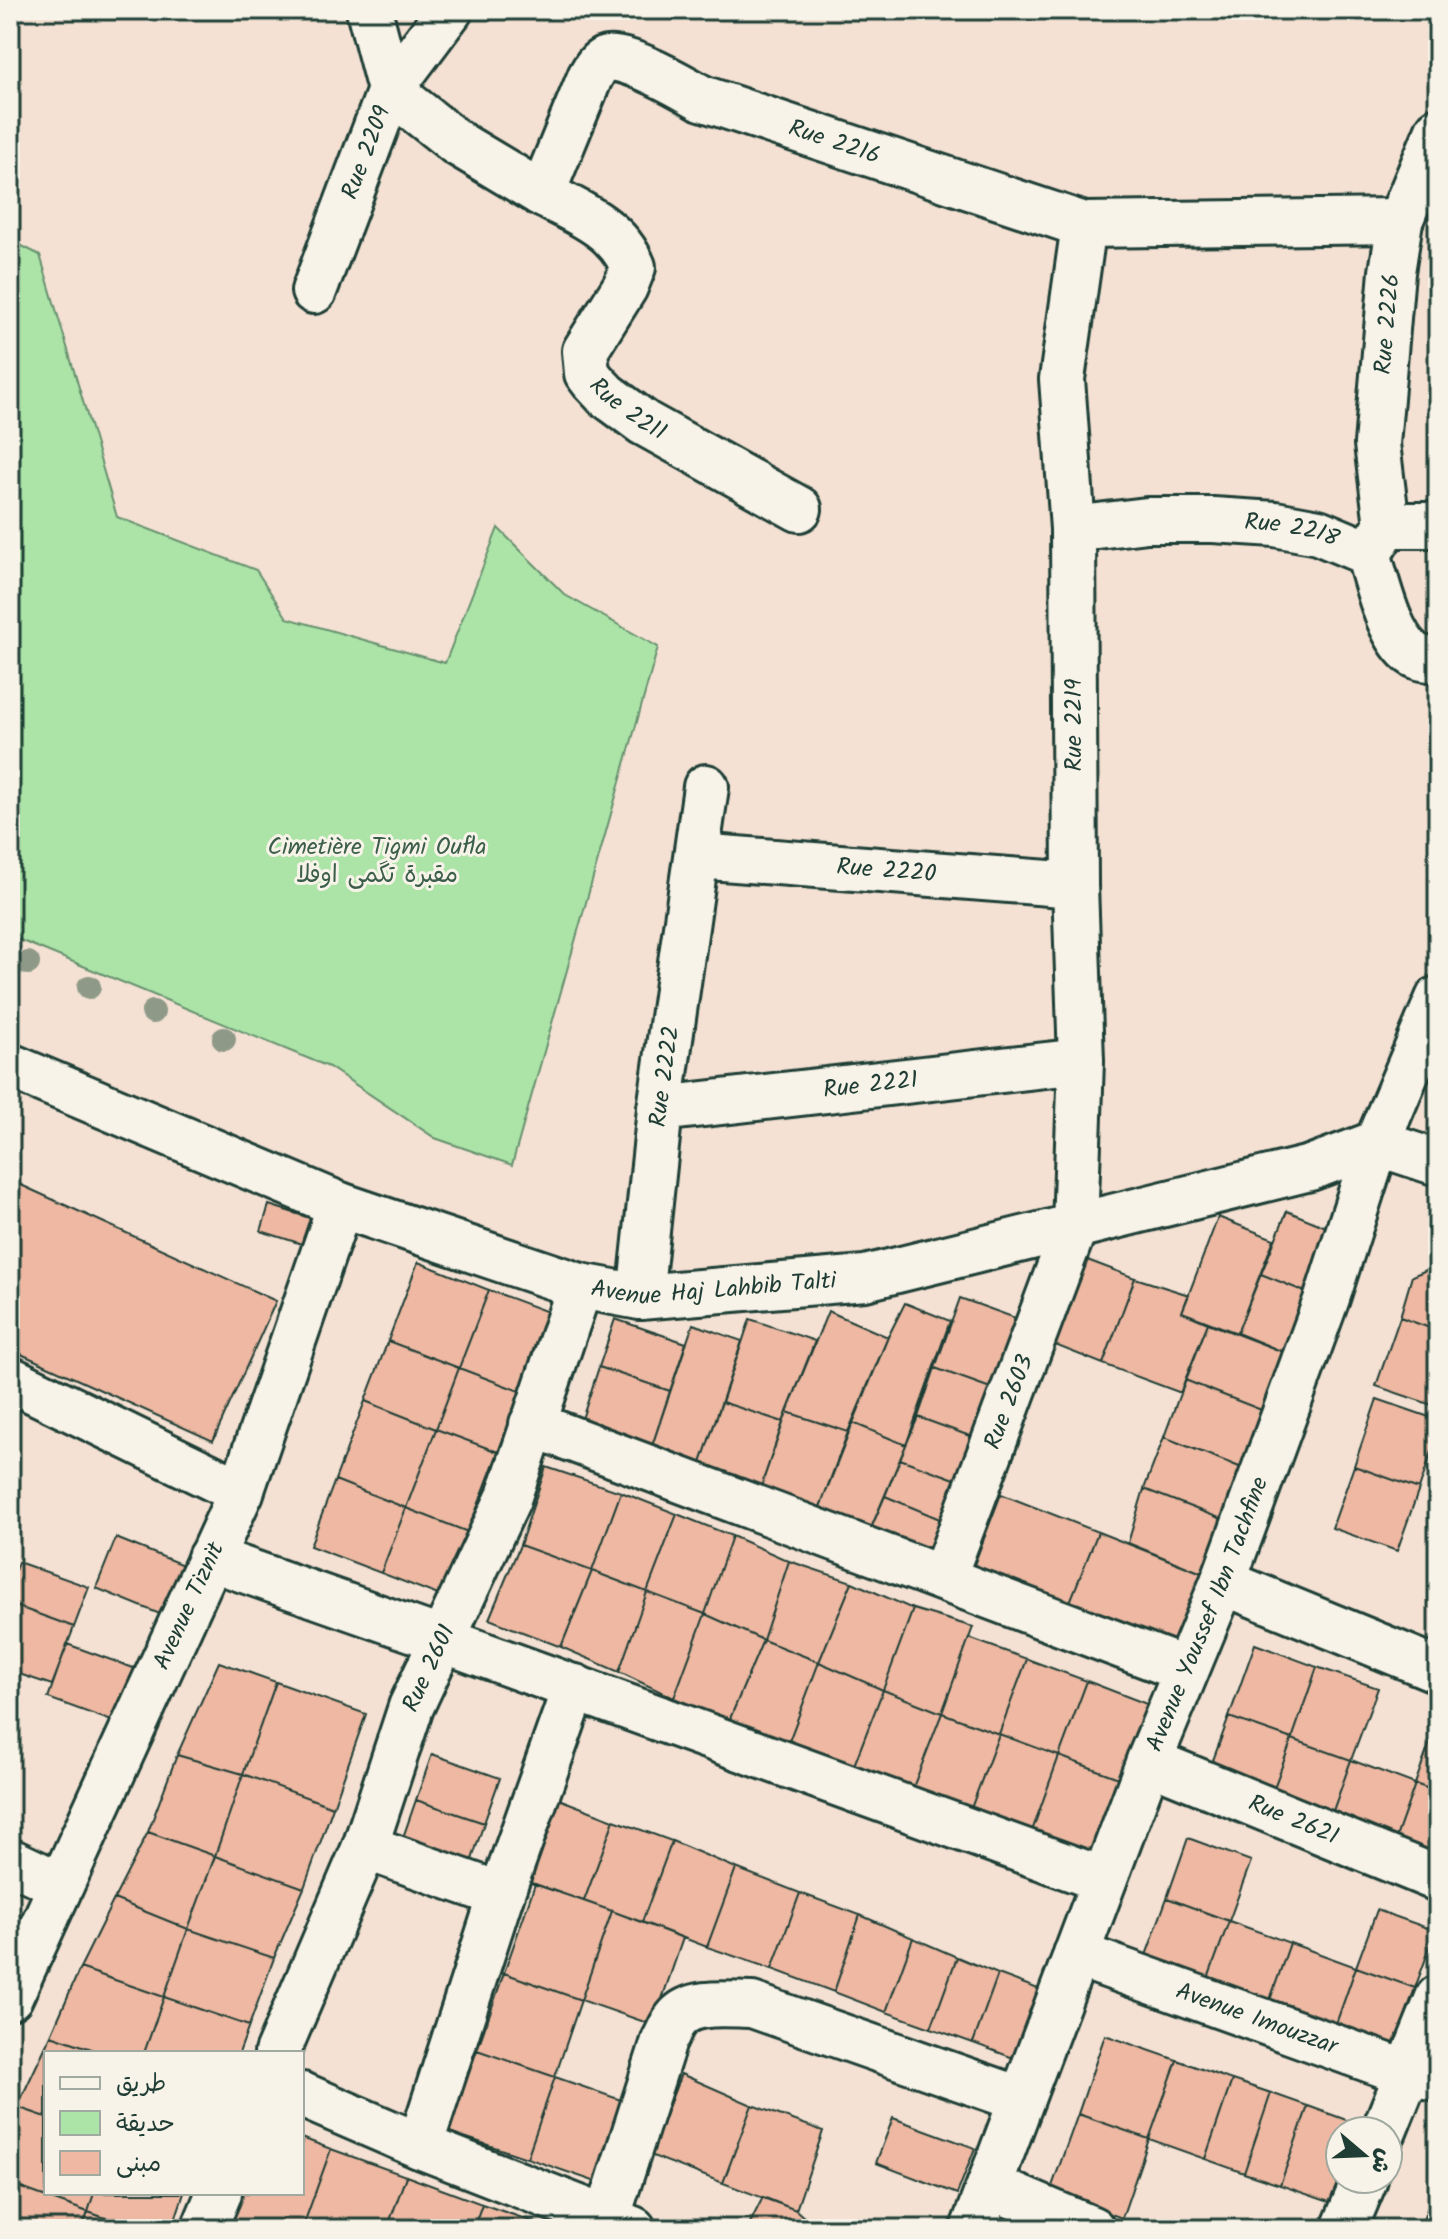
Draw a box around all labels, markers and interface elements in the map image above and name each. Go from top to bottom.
street label: Rue 2209 [331,100,402,205]
street label: Rue 2216 [783,109,886,176]
street label: Rue 2226 [1364,272,1411,376]
street label: Rue 2211 [579,368,674,451]
street label: Rue 2218 [1243,503,1346,559]
street label: Rue 2219 [1055,678,1094,772]
park label: Cimetière Tigmi Oufla مقبرة تگمی اوفلا [268,828,486,895]
street label: Rue 2220 [835,847,938,894]
street label: Rue 2222 [639,1023,691,1129]
street label: Rue 2221 [821,1060,920,1110]
street label: Avenue Haj Lahbib Talti [588,1261,839,1317]
street label: Rue 2603 [973,1349,1045,1455]
street label: Avenue Youssef Ibn Tachfine [1135,1471,1279,1758]
street label: Avenue Tiznit [143,1535,235,1676]
street label: Rue 2601 [392,1618,466,1719]
street label: Rue 2621 [1242,1784,1345,1856]
street label: Avenue Imouzzar [1170,1972,1345,2067]
legend [44,2051,304,2195]
text: طريق [116,2065,166,2104]
text: حديقة [116,2105,175,2144]
north arrow [1324,2115,1404,2195]
text: ش [1360,2144,1401,2178]
text: مبنى [116,2145,161,2184]

